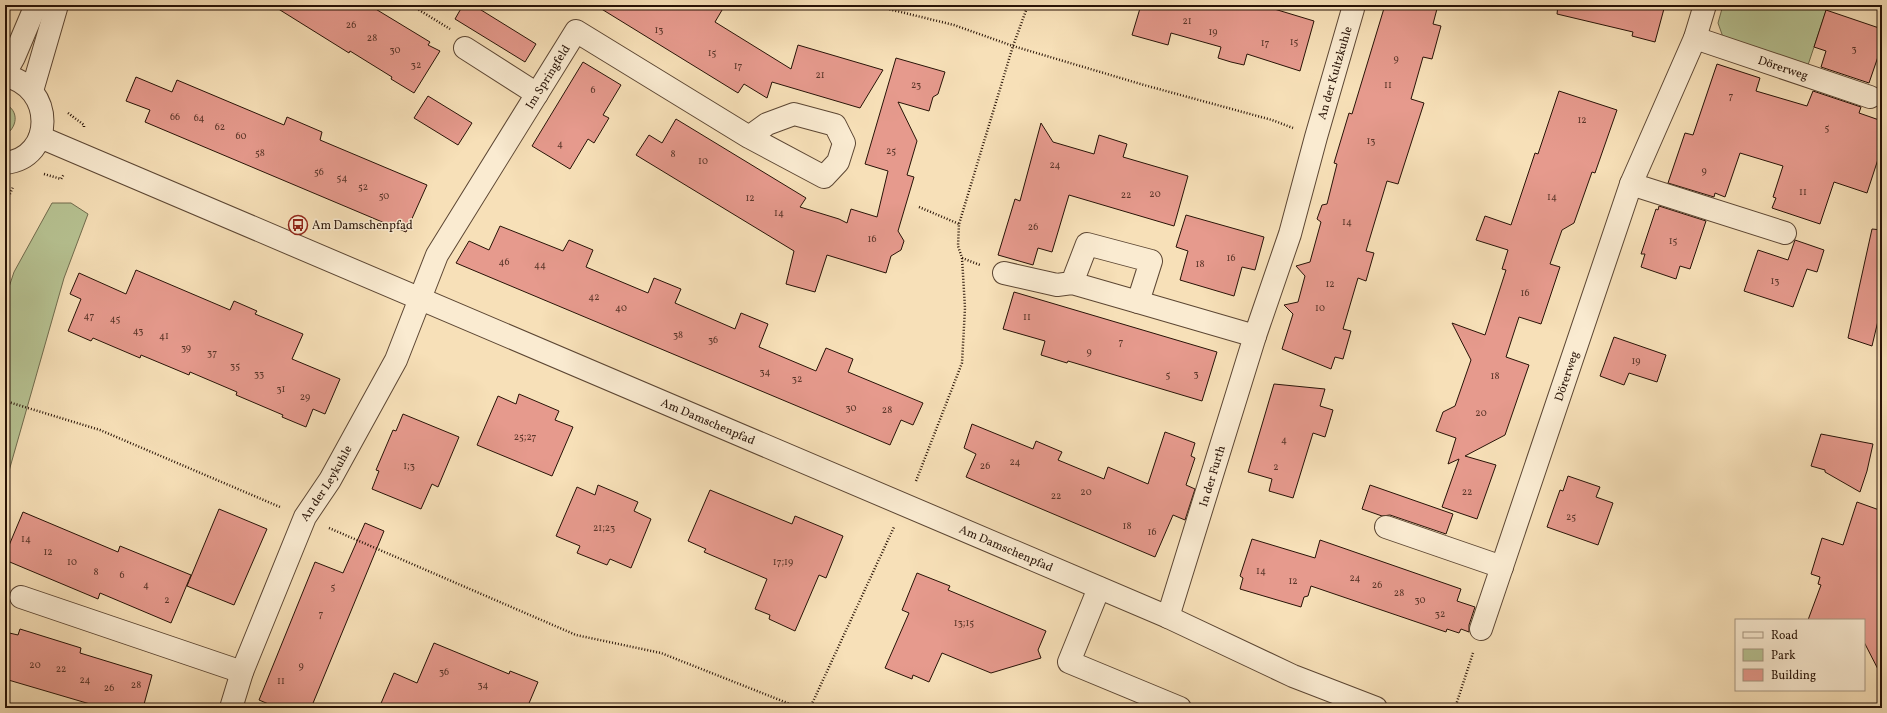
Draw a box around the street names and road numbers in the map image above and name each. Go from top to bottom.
street label: An der Kultzkuhle [1314,24,1357,122]
street label: Im Springfeld [522,42,575,113]
street label: Dörerweg [1756,53,1810,85]
street label: Dörerweg [1551,349,1583,403]
street label: Am Damschenpfad [658,395,757,449]
street label: An der Leykuhle [297,442,357,525]
street label: In der Furth [1196,444,1230,509]
street label: Am Damschenpfad [956,522,1056,576]

